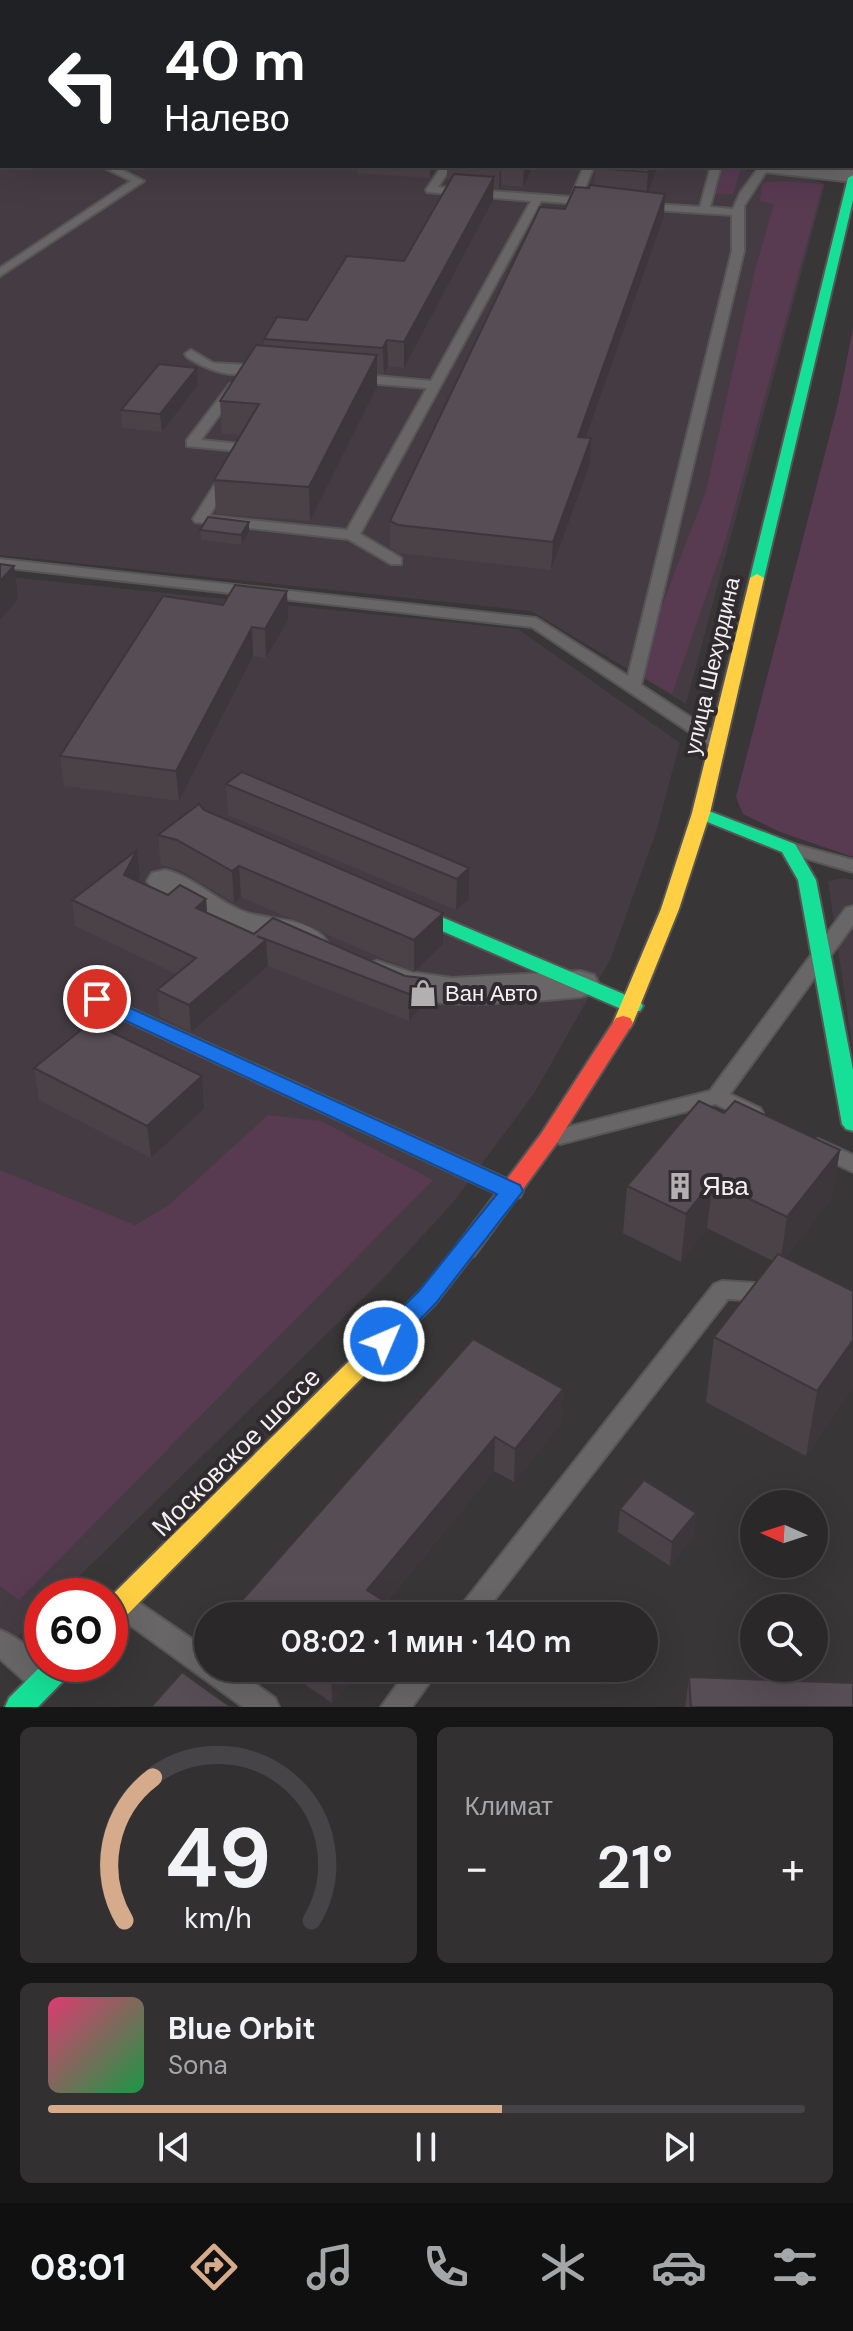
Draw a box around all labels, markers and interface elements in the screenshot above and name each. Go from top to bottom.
text: 40 m [164,24,306,97]
icon: left [32,32,136,136]
text: Налево [164,95,290,142]
street label: улица Шехурдина [677,574,747,758]
pin [63,965,131,1033]
icon: arrive [75,977,119,1021]
shop icon: Ван Авто [408,978,438,1008]
place label: Ван Авто [445,979,538,1008]
place label: Ява [702,1169,749,1203]
building icon: Ява [665,1171,695,1201]
position arrow [342,1299,426,1383]
street label: Московское шоссе [144,1360,328,1544]
north arrow [740,1490,828,1578]
map controls [740,1490,828,1682]
speed limit sign: 60 [24,1578,128,1682]
button: search [740,1594,828,1682]
text: 08:02 · 1 мин · 140 m [281,1622,571,1661]
text: Климат [465,1789,553,1823]
text: 49 [165,1804,272,1913]
text: 21° [596,1828,673,1907]
text: − [465,1839,489,1897]
text: + [781,1839,805,1897]
text: km/h [184,1900,252,1937]
text: Blue Orbit [168,2009,315,2048]
text: Sona [168,2048,228,2082]
icon: previous [152,2125,196,2169]
icon: pause [404,2125,448,2169]
icon: next [657,2125,701,2169]
icon: directions [186,2239,242,2295]
icon: music [302,2239,358,2295]
icon: phone [418,2239,474,2295]
icon: climate [535,2239,591,2295]
icon: car [651,2239,707,2295]
icon: filters [767,2239,823,2295]
text: 08:01 [30,2244,126,2291]

